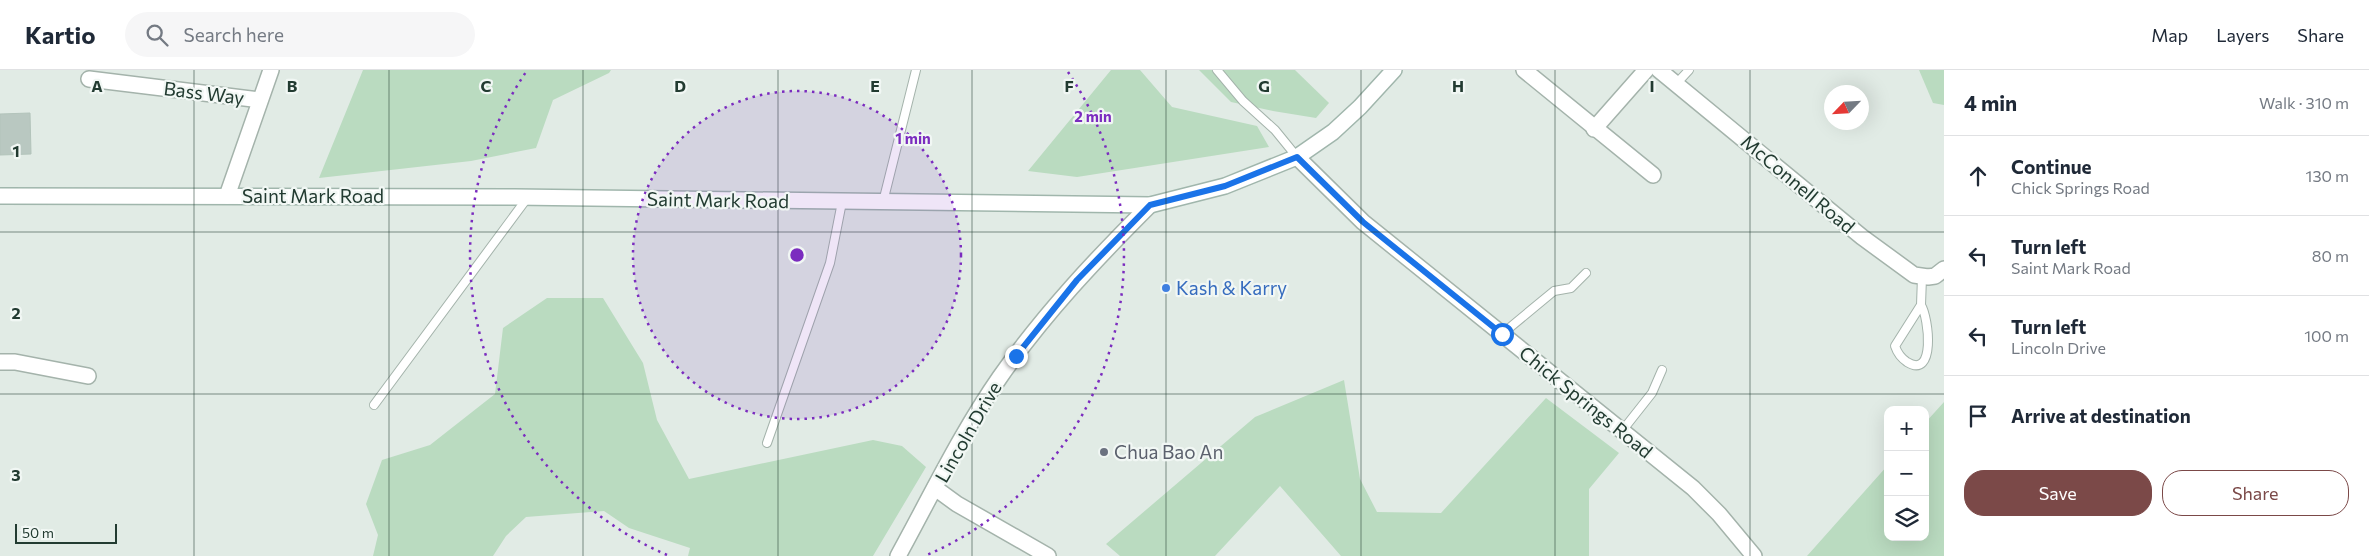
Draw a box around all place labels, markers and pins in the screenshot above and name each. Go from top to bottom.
centre of rings [788,246,806,264]
place label: Kash & Karry [1176,276,1287,299]
marker: Kash & Karry [1160,282,1172,294]
place label: Chua Bao An [1114,440,1223,463]
marker: Chua Bao An [1098,446,1110,458]

